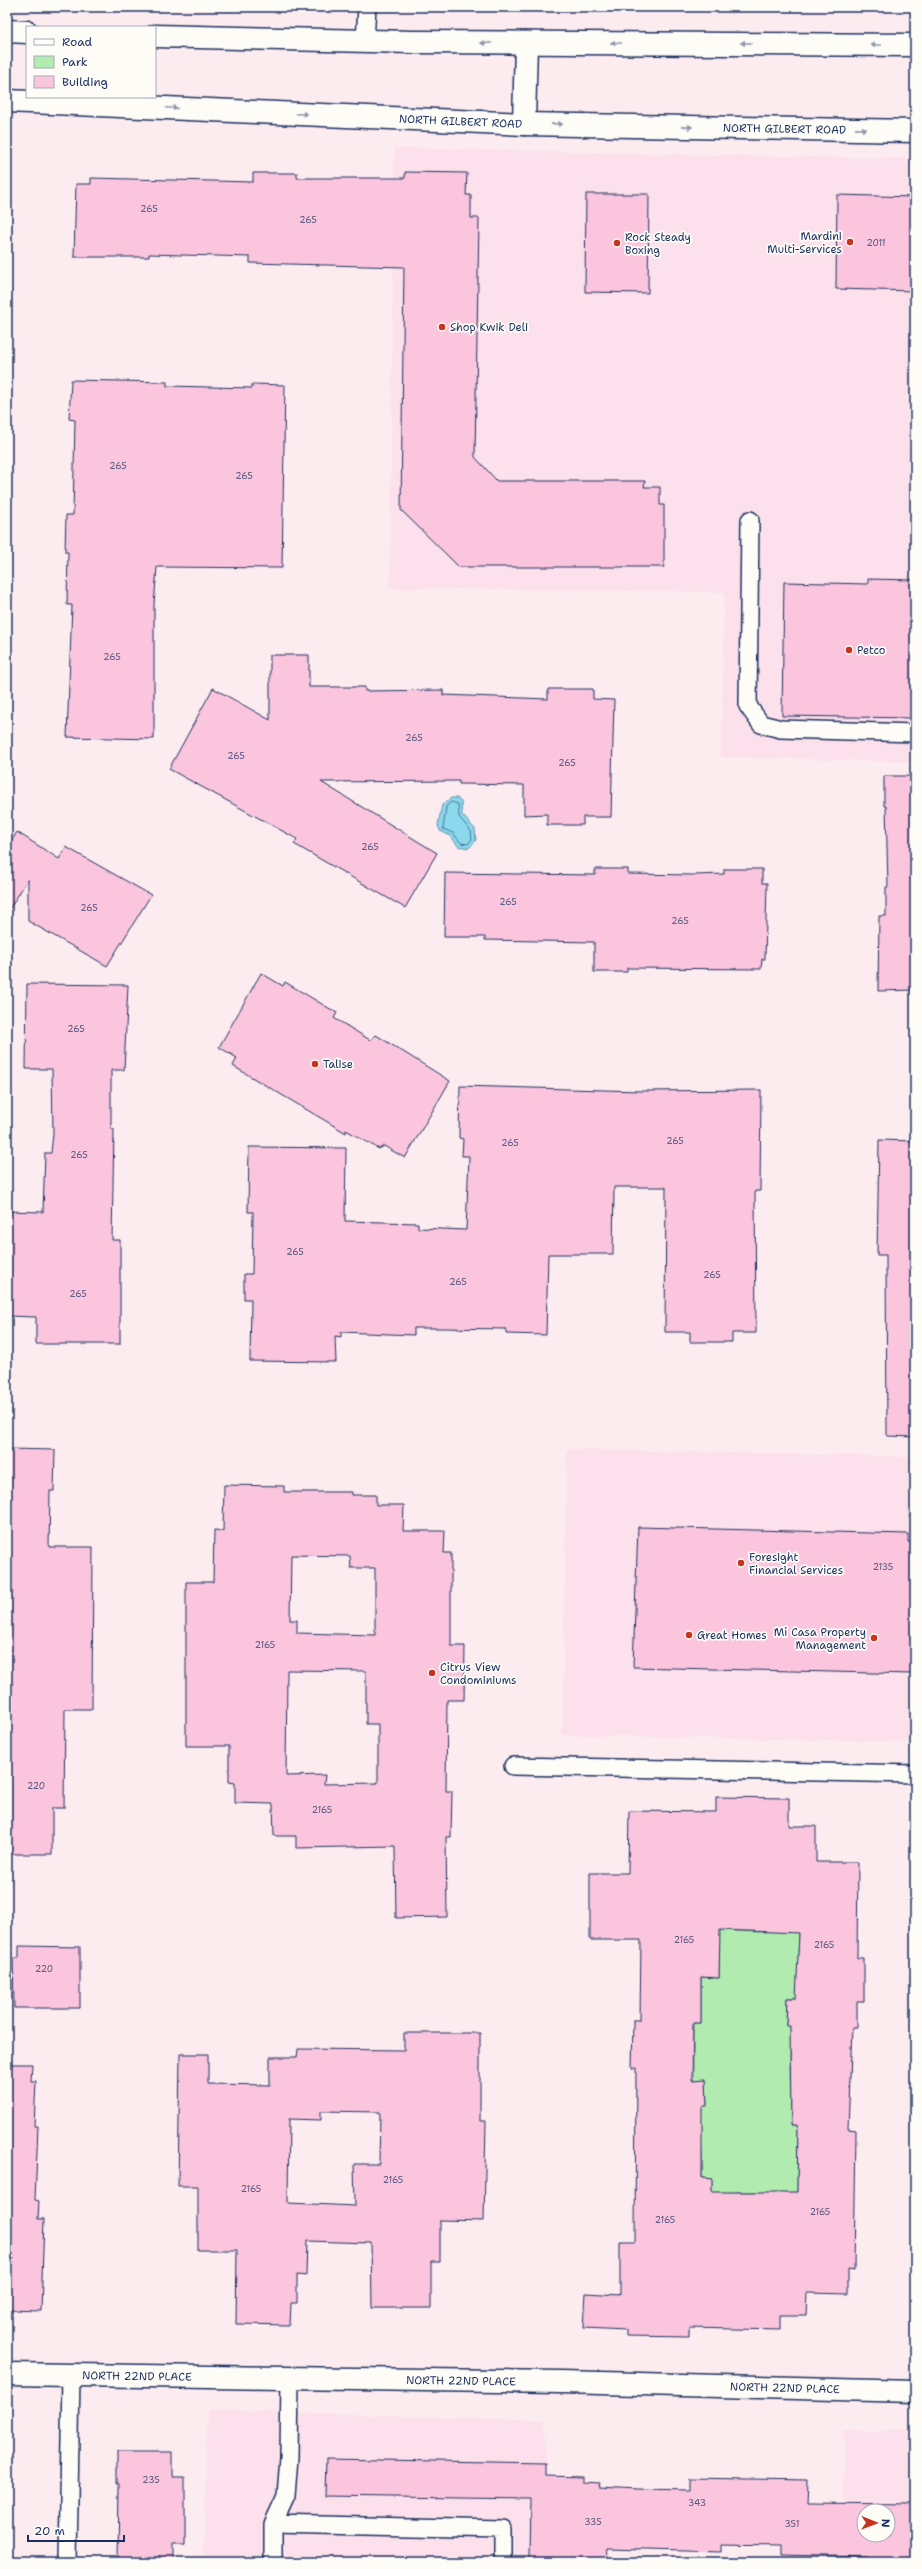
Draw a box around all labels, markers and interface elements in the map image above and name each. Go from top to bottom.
legend [26,26,156,98]
text: Road [62,34,93,50]
one-way arrow [479,40,492,46]
one-way arrow [609,40,622,46]
one-way arrow [740,40,752,47]
one-way arrow [869,42,882,48]
text: Park [62,54,88,70]
text: Building [62,74,108,90]
one-way arrow [166,105,178,112]
one-way arrow [296,111,309,117]
street label: NORTH GILBERT ROAD [399,111,523,131]
street label: NORTH GILBERT ROAD [723,120,846,137]
one-way arrow [551,121,563,128]
one-way arrow [681,124,694,130]
one-way arrow [855,126,867,133]
house number: 265 [140,203,158,215]
house number: 265 [299,214,317,226]
place label: Mardini Multi-Services [767,229,842,257]
place label: Rock Steady Boxing [625,230,691,258]
marker: Mardini Multi-Services [845,237,855,247]
house number: 2011 [866,237,886,249]
marker: Rock Steady Boxing [612,238,622,248]
place label: Shop Kwik Deli [450,320,528,335]
marker: Shop Kwik Deli [437,322,447,332]
house number: 265 [109,460,127,472]
house number: 265 [235,470,253,482]
place label: Petco [857,643,886,658]
marker: Petco [844,645,854,655]
house number: 265 [103,651,121,663]
house number: 265 [405,732,423,744]
house number: 265 [227,750,245,762]
house number: 265 [558,757,576,769]
house number: 265 [361,841,379,853]
house number: 265 [499,896,517,908]
house number: 265 [80,902,98,914]
house number: 265 [671,915,689,927]
house number: 265 [67,1023,85,1035]
place label: Talise [323,1057,353,1072]
marker: Talise [310,1059,320,1069]
house number: 265 [666,1135,684,1147]
house number: 265 [501,1137,519,1149]
house number: 265 [70,1149,88,1161]
house number: 265 [286,1246,304,1258]
house number: 265 [703,1269,721,1281]
house number: 265 [449,1276,467,1288]
house number: 265 [69,1288,87,1300]
place label: Foresight Financial Services [749,1550,843,1578]
marker: Foresight Financial Services [736,1558,746,1568]
house number: 2135 [873,1561,893,1573]
place label: Mi Casa Property Management [774,1625,866,1653]
place label: Great Homes [697,1628,767,1643]
marker: Great Homes [684,1630,694,1640]
marker: Mi Casa Property Management [869,1633,879,1643]
house number: 2165 [255,1639,275,1651]
place label: Citrus View Condominiums [440,1660,517,1688]
marker: Citrus View Condominiums [427,1668,437,1678]
house number: 220 [27,1780,45,1792]
house number: 2165 [312,1804,332,1816]
house number: 2165 [674,1934,694,1946]
house number: 2165 [814,1939,834,1951]
house number: 220 [35,1963,53,1975]
house number: 2165 [383,2174,403,2186]
house number: 2165 [241,2183,261,2195]
house number: 2165 [810,2206,830,2218]
house number: 2165 [655,2214,675,2226]
street label: NORTH 22ND PLACE [82,2368,192,2384]
street label: NORTH 22ND PLACE [406,2372,516,2389]
street label: NORTH 22ND PLACE [730,2379,840,2397]
house number: 235 [142,2474,160,2486]
house number: 343 [688,2497,706,2509]
north arrow [856,2503,896,2543]
house number: 335 [584,2516,602,2528]
scale bar [28,2517,124,2543]
house number: 351 [785,2518,799,2530]
text: N [878,2519,893,2528]
text: 20 m [34,2523,65,2539]

